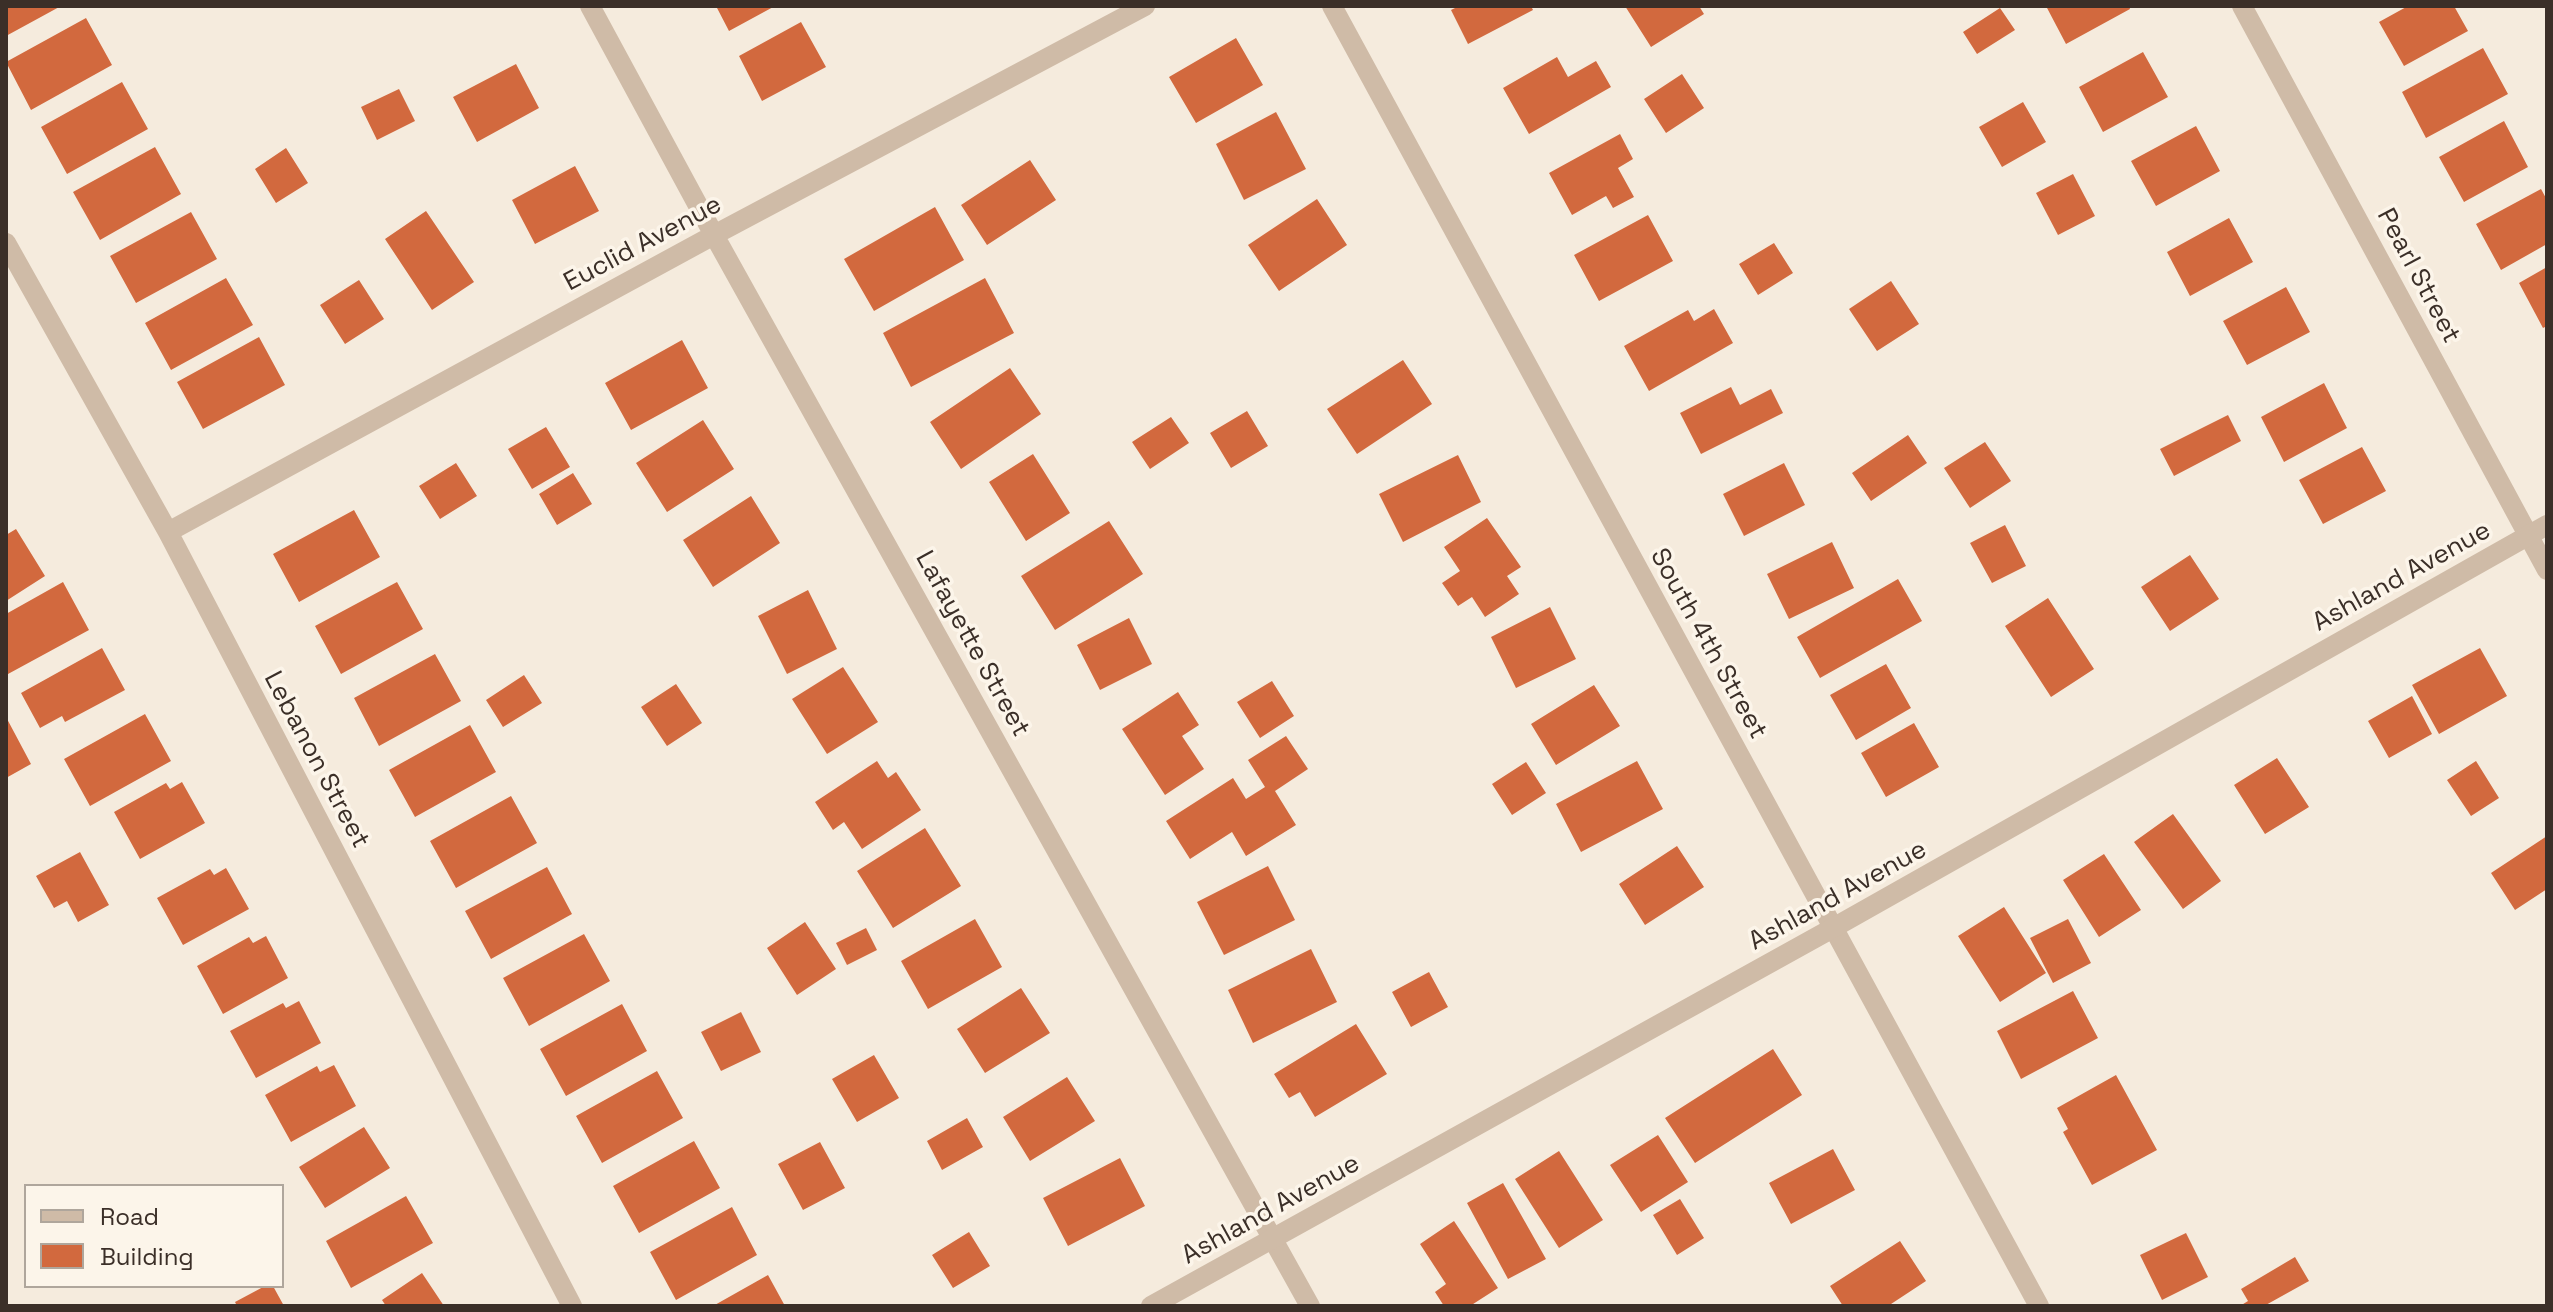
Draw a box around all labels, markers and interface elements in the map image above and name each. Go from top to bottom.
street label: Euclid Avenue [559,189,727,299]
street label: Pearl Street [2370,203,2466,349]
street label: Ashland Avenue [2308,515,2496,639]
street label: South 4th Street [1643,543,1773,745]
street label: Lafayette Street [908,546,1036,742]
street label: Lebanon Street [256,666,376,854]
street label: Ashland Avenue [1744,834,1932,958]
street label: Ashland Avenue [1177,1148,1365,1272]
legend [24,1184,284,1288]
text: Road [100,1201,159,1232]
text: Building [100,1241,194,1272]

